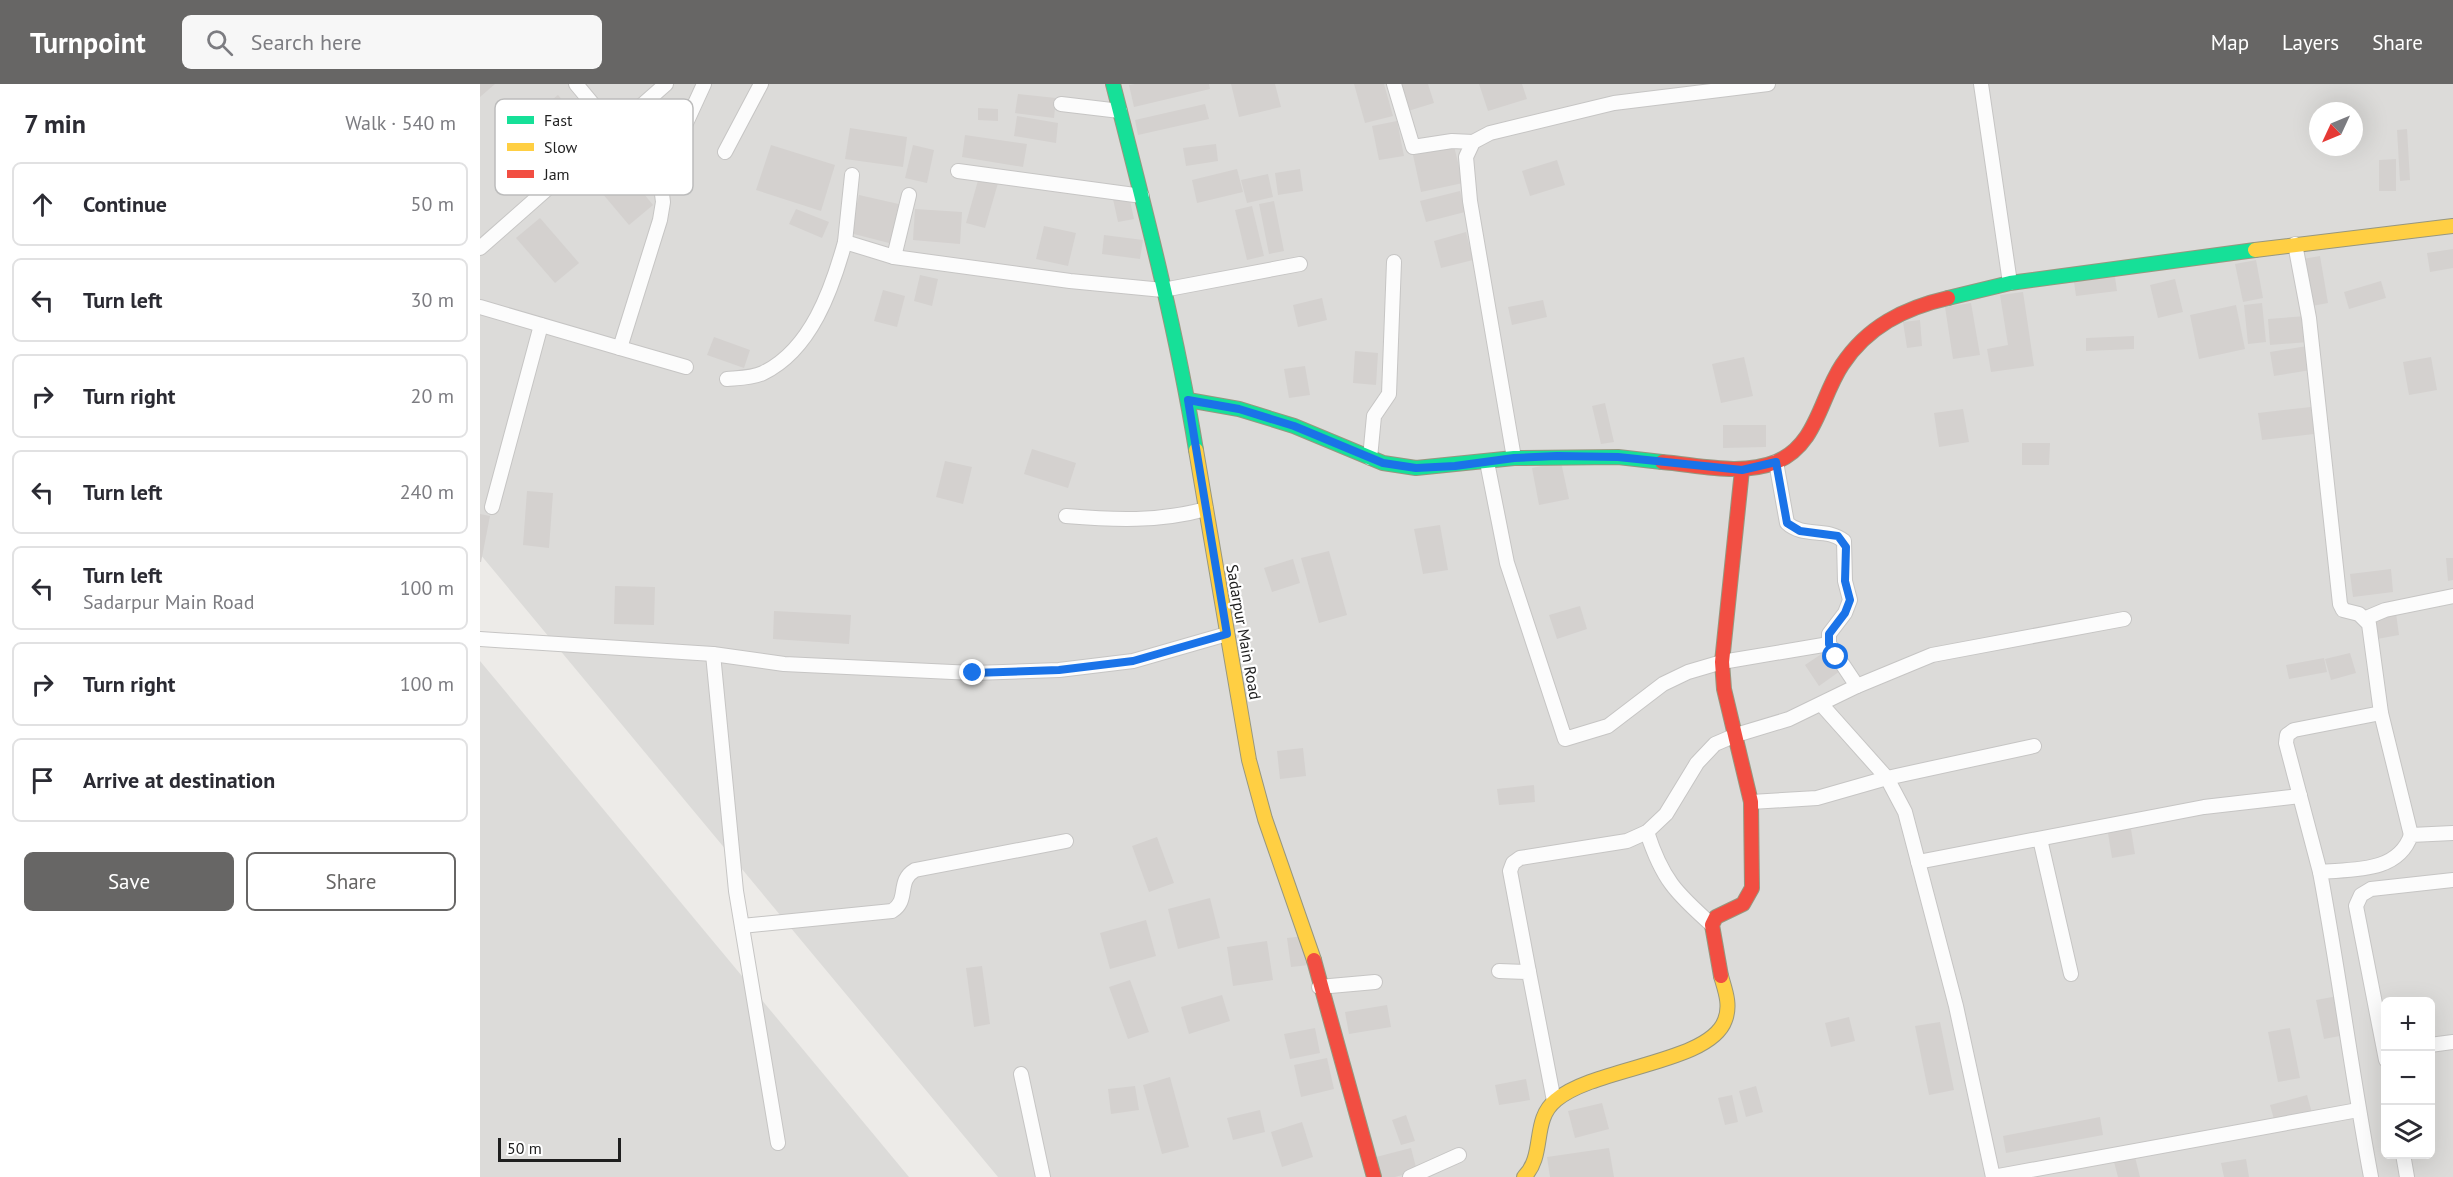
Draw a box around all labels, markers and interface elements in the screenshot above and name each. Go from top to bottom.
search box [182,15,602,69]
text: Turnpoint [30,24,146,61]
icon: search [203,26,236,59]
text: Search here [251,28,362,56]
text: Map [2211,29,2249,56]
text: Layers [2282,29,2339,56]
text: Share [2372,29,2423,56]
legend [495,99,693,195]
north arrow [2309,102,2363,156]
text: 7 min [24,107,86,140]
text: Walk · 540 m [345,110,456,136]
text: Fast [544,110,573,130]
text: Slow [544,137,578,157]
text: Jam [543,164,570,184]
icon: ahead [26,188,59,221]
text: Continue [83,190,167,218]
text: 50 m [411,191,454,217]
icon: left [26,284,59,317]
text: Turn left [83,286,163,314]
text: 30 m [411,287,454,313]
icon: right [26,380,59,413]
text: Turn right [83,382,175,410]
text: 20 m [411,383,454,409]
icon: left [26,476,59,509]
text: Turn left [83,478,163,506]
text: 240 m [400,479,454,505]
text: Turn left [83,561,163,589]
street label: Sadarpur Main Road [1222,563,1266,701]
icon: left [26,572,59,605]
text: 100 m [400,575,454,601]
text: Sadarpur Main Road [83,589,254,615]
route start [1822,643,1848,669]
route end [959,659,985,685]
icon: right [26,668,59,701]
text: Turn right [83,670,175,698]
text: 100 m [400,671,454,697]
icon: arrive [26,764,59,797]
text: Arrive at destination [83,766,275,794]
button: Save [24,852,234,911]
button: Share [246,852,456,911]
map controls [2381,997,2435,1159]
button: + [2381,997,2435,1051]
button: − [2381,1051,2435,1105]
button: layers [2381,1105,2435,1159]
scale bar [498,1135,621,1162]
text: 50 m [507,1138,542,1158]

